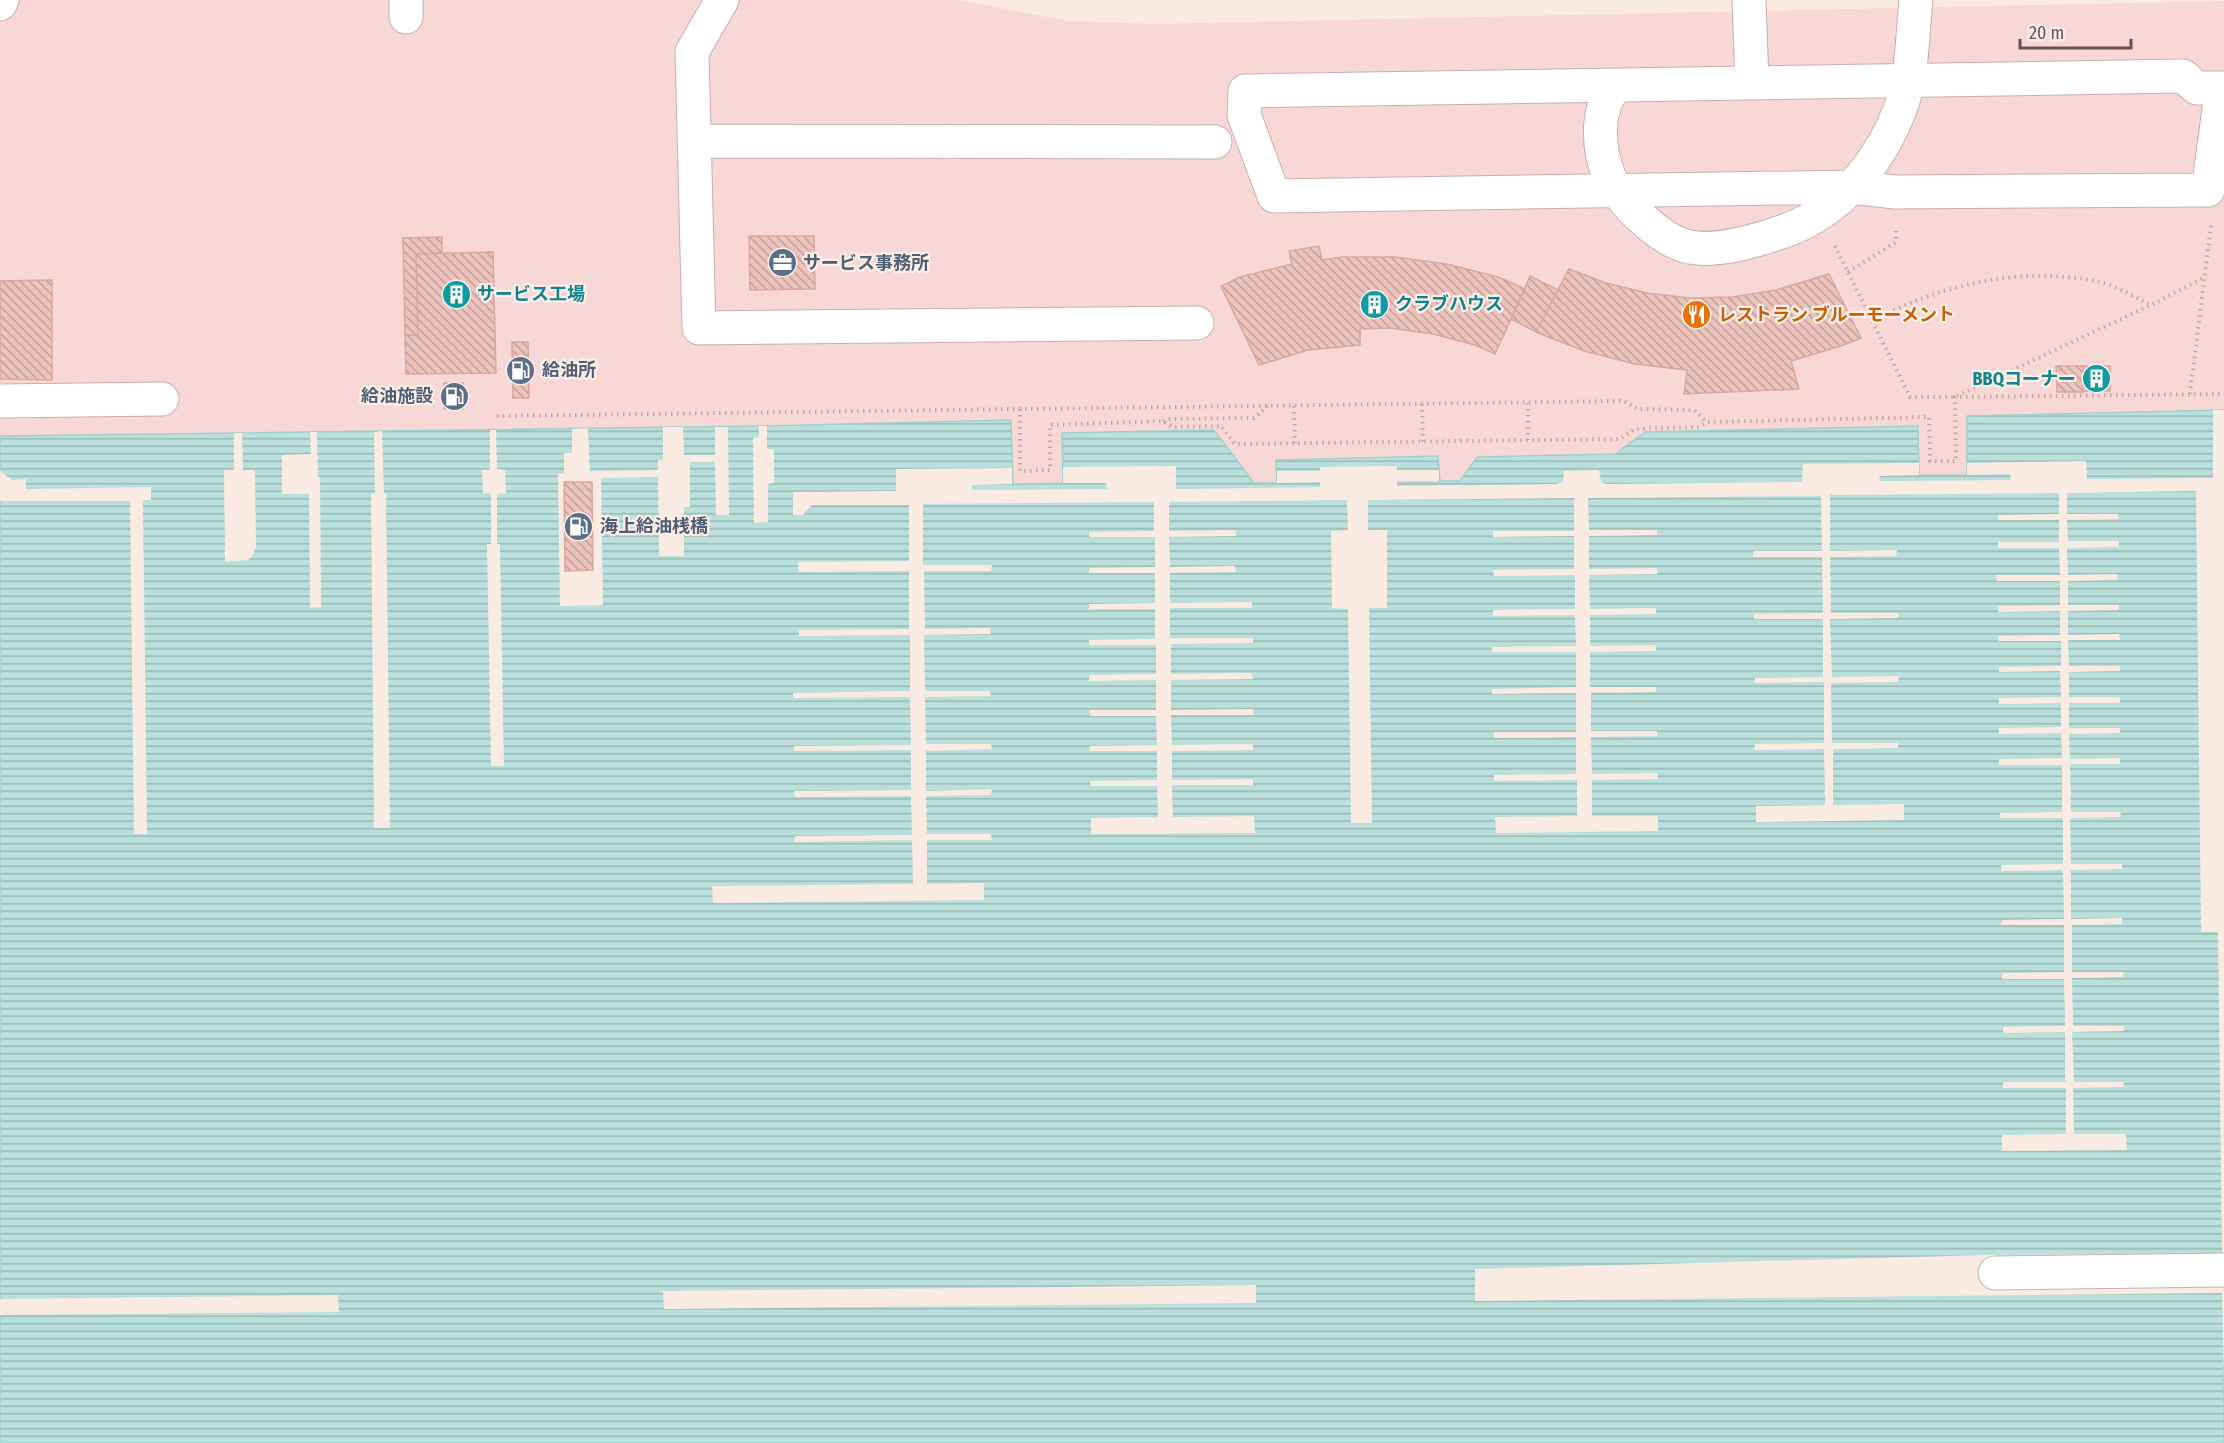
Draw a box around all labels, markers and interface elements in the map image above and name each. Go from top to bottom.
scale bar [2020,12,2131,50]
text: 20 m [2029,22,2064,44]
office icon: サービス事務所 [766,247,798,279]
place label: サービス事務所 [803,252,929,274]
building icon: サービス工場 [440,278,472,310]
place label: サービス工場 [477,283,585,305]
building icon: クラブハウス [1358,288,1390,320]
place label: クラブハウス [1395,293,1503,315]
restaurant icon: レストラン ブルーモーメント [1681,299,1713,331]
place label: レストラン ブルーモーメント [1718,304,1955,326]
fuel station icon: 給油所 [505,354,537,386]
place label: 給油所 [542,359,596,381]
building icon: BBQコーナー [2081,363,2113,395]
place label: BBQコーナー [1973,368,2076,390]
fuel station icon: 給油施設 [438,380,470,412]
place label: 給油施設 [361,385,433,407]
fuel station icon: 海上給油桟橋 [563,510,595,542]
place label: 海上給油桟橋 [600,515,708,537]

